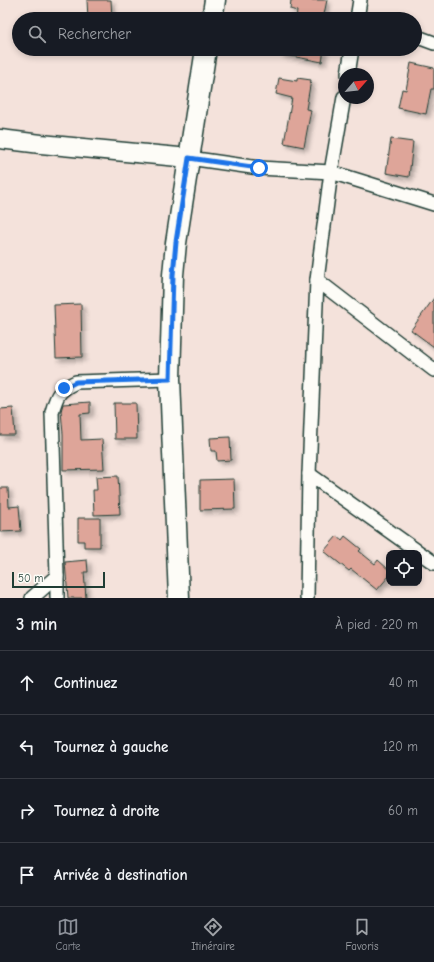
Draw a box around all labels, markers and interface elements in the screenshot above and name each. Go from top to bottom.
search box [12,12,422,56]
icon: search [26,23,48,45]
text: Rechercher [58,25,131,43]
north arrow [338,68,374,104]
route start [250,159,268,177]
route end [55,379,73,397]
map controls [386,550,422,586]
button: locate [386,550,422,586]
scale bar [12,570,105,589]
text: 50 m [18,572,43,585]
text: 3 min [16,615,57,634]
text: À pied · 220 m [335,617,418,632]
icon: ahead [16,672,38,694]
text: Continuez [54,674,117,692]
text: 40 m [389,675,418,690]
icon: left [16,736,38,758]
text: Tournez à gauche [54,738,168,756]
text: 120 m [383,739,418,754]
icon: right [16,800,38,822]
text: Tournez à droite [54,802,159,820]
text: 60 m [388,803,418,818]
icon: arrive [16,864,38,886]
text: Arrivée à destination [54,866,188,884]
tab: Carte [55,916,81,953]
tab: Itinéraire [191,916,235,953]
tab: Favoris [346,916,379,953]

